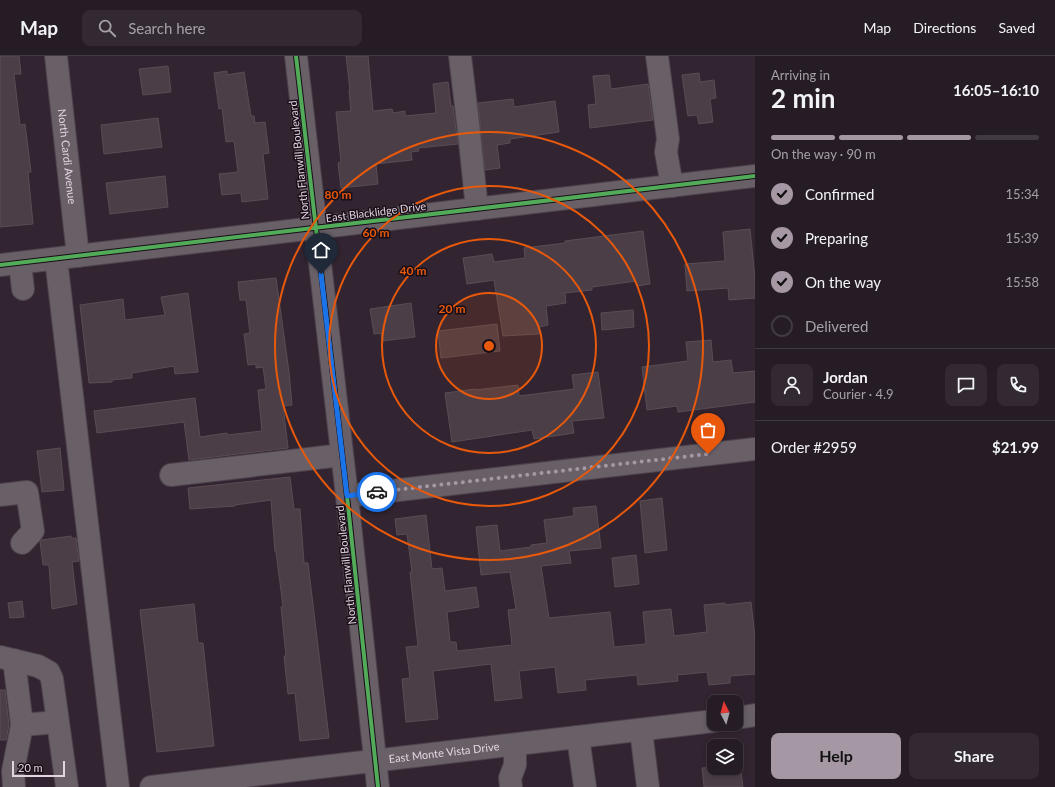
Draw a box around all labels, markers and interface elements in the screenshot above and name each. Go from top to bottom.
search box [82,10,362,46]
text: Map [20,16,58,39]
icon: search [96,17,118,39]
text: Search here [128,19,206,37]
text: Map [864,19,891,36]
text: Directions [913,19,976,36]
text: Saved [998,19,1035,36]
text: Arriving in [771,67,830,83]
text: 16:05–16:10 [953,81,1039,99]
text: 2 min [771,82,835,114]
street label: North Flanwill Boulevard [286,100,311,220]
street label: North Cardi Avenue [56,108,79,205]
text: On the way · 90 m [771,146,876,162]
icon: check [771,183,793,205]
text: Confirmed [805,185,874,203]
text: 15:34 [1006,186,1039,202]
text: 80 m [325,187,351,202]
street label: East Blacklidge Drive [325,199,427,224]
text: 60 m [363,225,389,240]
icon: check [771,227,793,249]
text: Preparing [805,229,868,247]
text: 15:39 [1006,230,1039,246]
pin [304,233,338,274]
icon: home [310,239,332,261]
text: 40 m [400,263,426,278]
icon: check [771,271,793,293]
text: On the way [805,273,881,291]
text: 15:58 [1006,274,1039,290]
text: 20 m [439,301,465,316]
text: Delivered [805,317,868,335]
centre of rings [482,339,496,353]
button: person [771,364,813,406]
button: chat [945,364,987,406]
button: phone [997,364,1039,406]
text: Jordan [823,368,868,386]
text: Courier · 4.9 [823,386,894,402]
pin [691,413,725,454]
icon: bag [697,419,719,441]
text: Order #2959 [771,438,857,456]
text: $21.99 [992,438,1039,456]
courier [357,472,397,512]
icon: car [366,481,388,503]
street label: North Flanwill Boulevard [333,505,358,625]
north arrow [707,695,743,731]
map controls [707,695,743,775]
button: Help [771,733,901,779]
button: Share [909,733,1039,779]
street label: East Monte Vista Drive [388,739,500,765]
button: layers [707,739,743,775]
scale bar [12,759,65,778]
text: 20 m [18,761,43,774]

